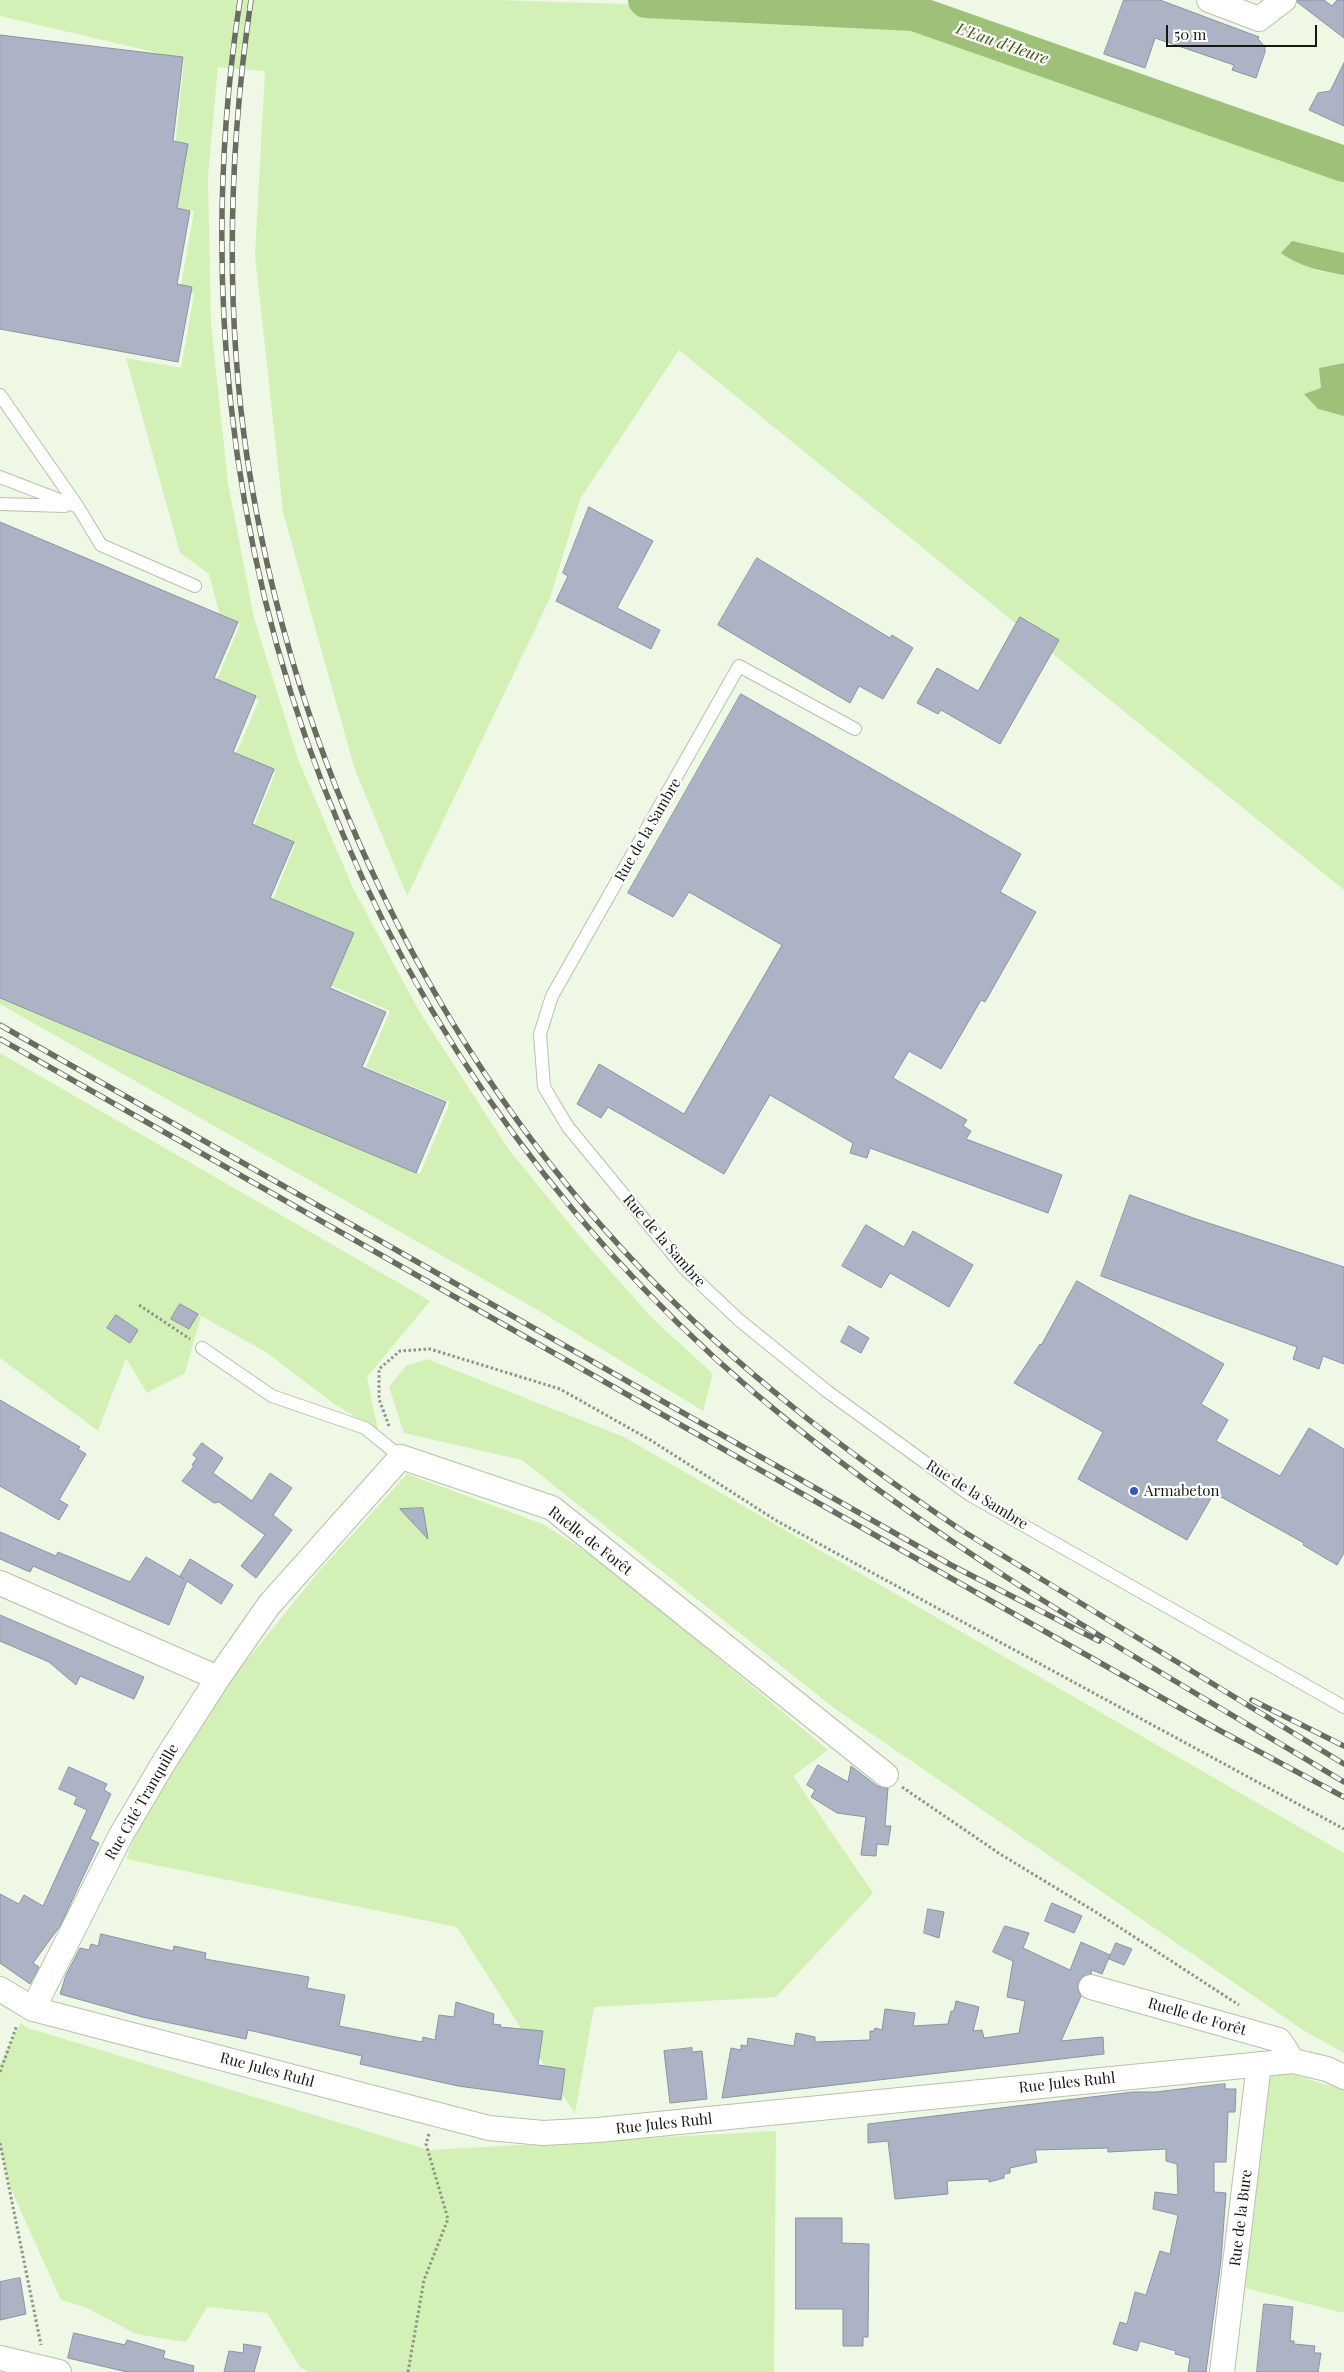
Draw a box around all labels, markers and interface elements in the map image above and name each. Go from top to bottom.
scale bar [1169,15,1320,47]
water label: L'Eau d'Heure [953,19,1051,69]
text: 50 m [1174,24,1206,44]
street label: Rue de la Sambre [611,775,685,885]
street label: Rue de la Sambre [619,1191,709,1291]
street label: Rue de la Sambre [923,1456,1031,1534]
place label: Armabeton [1144,1482,1219,1500]
marker: Armabeton [1128,1485,1140,1497]
street label: Ruelle de Forêt [544,1503,636,1579]
street label: Rue Cité Tranquille [101,1741,183,1863]
street label: Ruelle de Forêt [1146,1994,1248,2040]
street label: Rue Jules Ruhl [218,2049,316,2091]
street label: Rue Jules Ruhl [1018,2069,1116,2097]
street label: Rue Jules Ruhl [615,2110,713,2138]
street label: Rue de la Bure [1226,2169,1256,2267]

